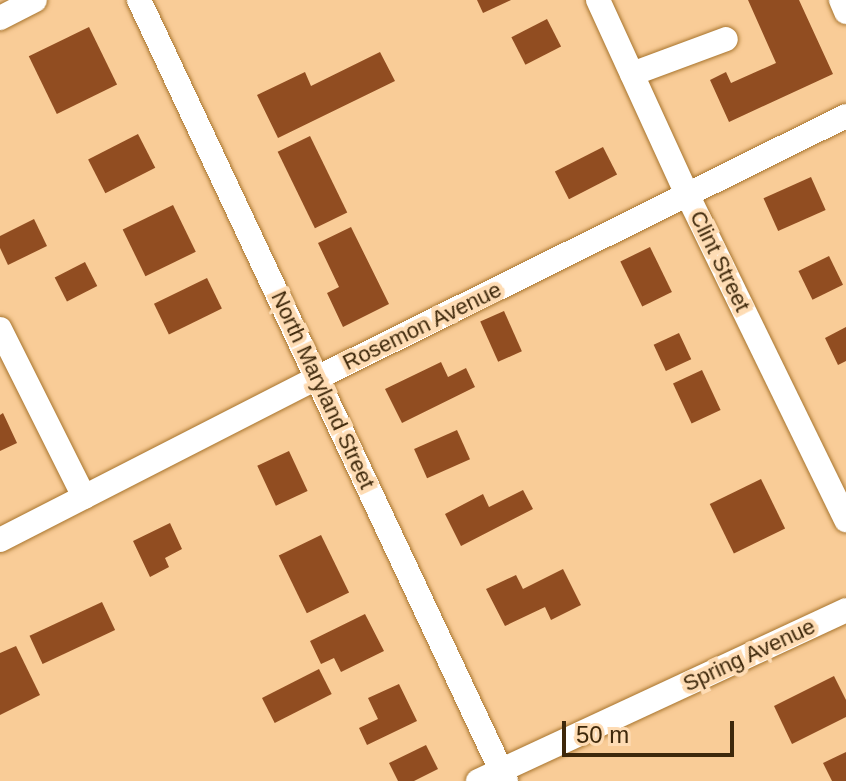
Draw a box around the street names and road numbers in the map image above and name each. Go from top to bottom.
street label: Clint Street [684,206,756,316]
street label: Rosemon Avenue [338,276,506,376]
street label: North Maryland Street [266,287,380,493]
street label: Spring Avenue [678,613,820,697]

